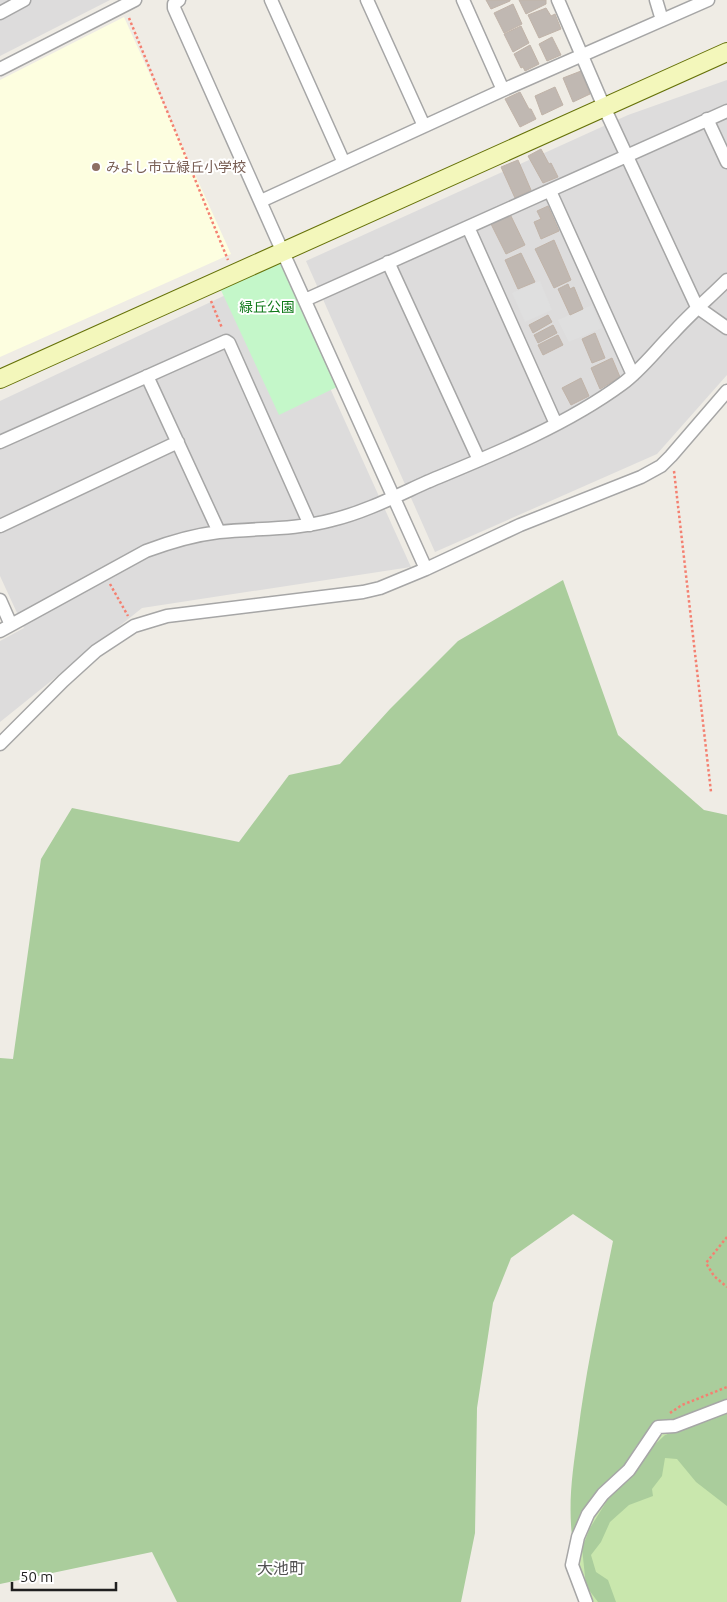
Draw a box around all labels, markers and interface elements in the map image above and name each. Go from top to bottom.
place label: みよし市立緑丘小学校 [106,159,246,175]
marker: みよし市立緑丘小学校 [90,161,102,173]
park label: 緑丘公園 [239,299,295,315]
district label: 大池町 [257,1559,305,1577]
scale bar [12,1560,116,1592]
text: 50 m [20,1568,53,1585]

